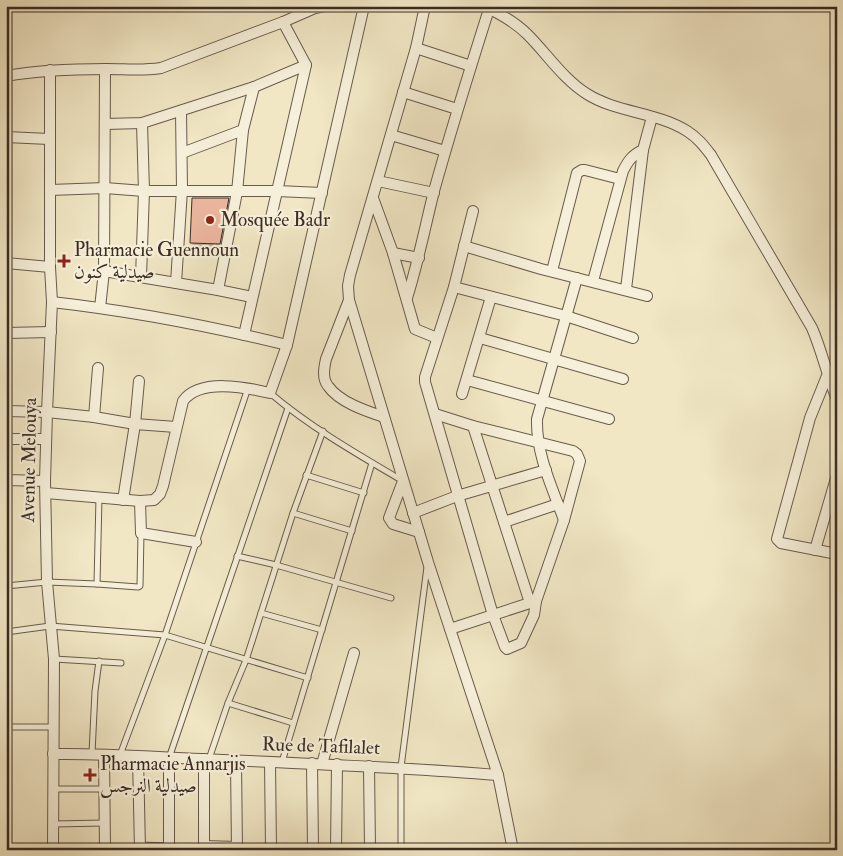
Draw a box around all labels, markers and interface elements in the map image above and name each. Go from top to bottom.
place label: Mosquée Badr [220,208,330,232]
marker: Mosquée Badr [204,214,216,226]
place label: Pharmacie Guennoun صيدلية كنون [74,238,239,284]
marker: Pharmacie Guennoun صيدلية كنون [58,255,70,267]
street label: Avenue Melouya [16,397,42,524]
street label: Rue de Tafilalet [261,732,381,760]
place label: Pharmacie Annarjis صيدلية النرجس [100,752,246,798]
marker: Pharmacie Annarjis صيدلية النرجس [84,769,96,781]

